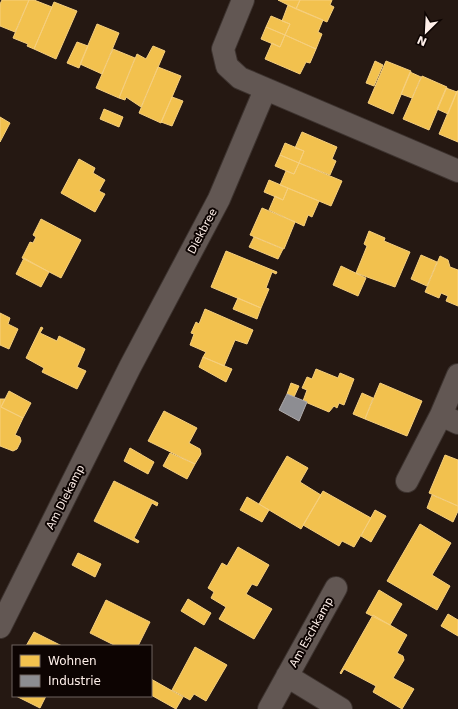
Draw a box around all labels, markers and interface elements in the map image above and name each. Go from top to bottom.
north arrow [406,12,446,52]
text: N [415,33,429,48]
street label: Diekbree [185,206,220,256]
street label: Am Diekamp [44,463,87,532]
street label: Am Eschkamp [287,595,336,670]
legend [12,645,152,697]
text: Wohnen [48,654,97,668]
text: Industrie [48,674,101,688]

